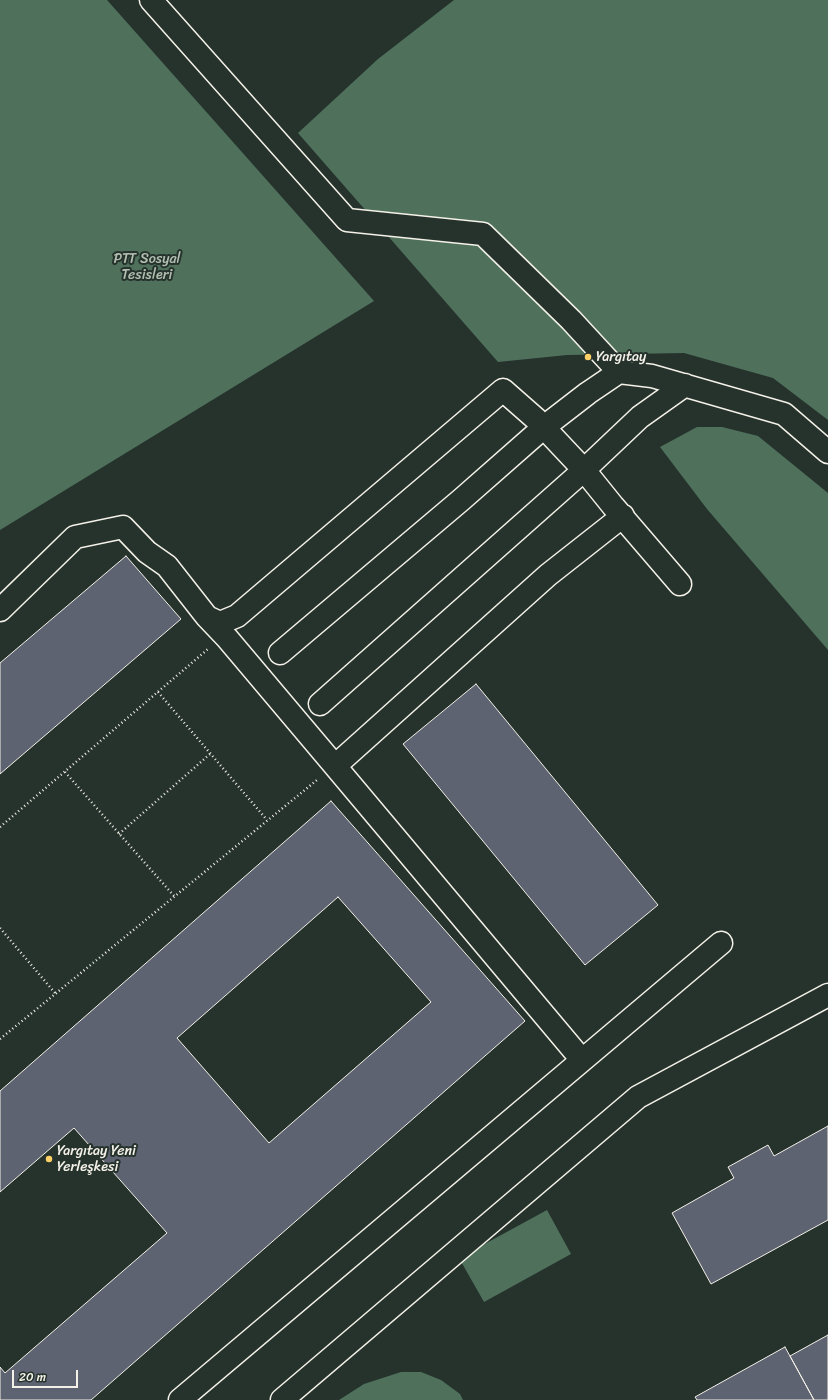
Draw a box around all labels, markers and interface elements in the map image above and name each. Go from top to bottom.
park label: PTT Sosyal Tesisleri [113,251,181,284]
place label: Yargıtay [596,349,646,365]
marker: Yargıtay [583,352,593,362]
place label: Yargıtay Yeni Yerleşkesi [57,1143,136,1176]
marker: Yargıtay Yeni Yerleşkesi [44,1154,54,1164]
scale bar [14,1362,80,1388]
text: 20 m [19,1366,46,1388]

